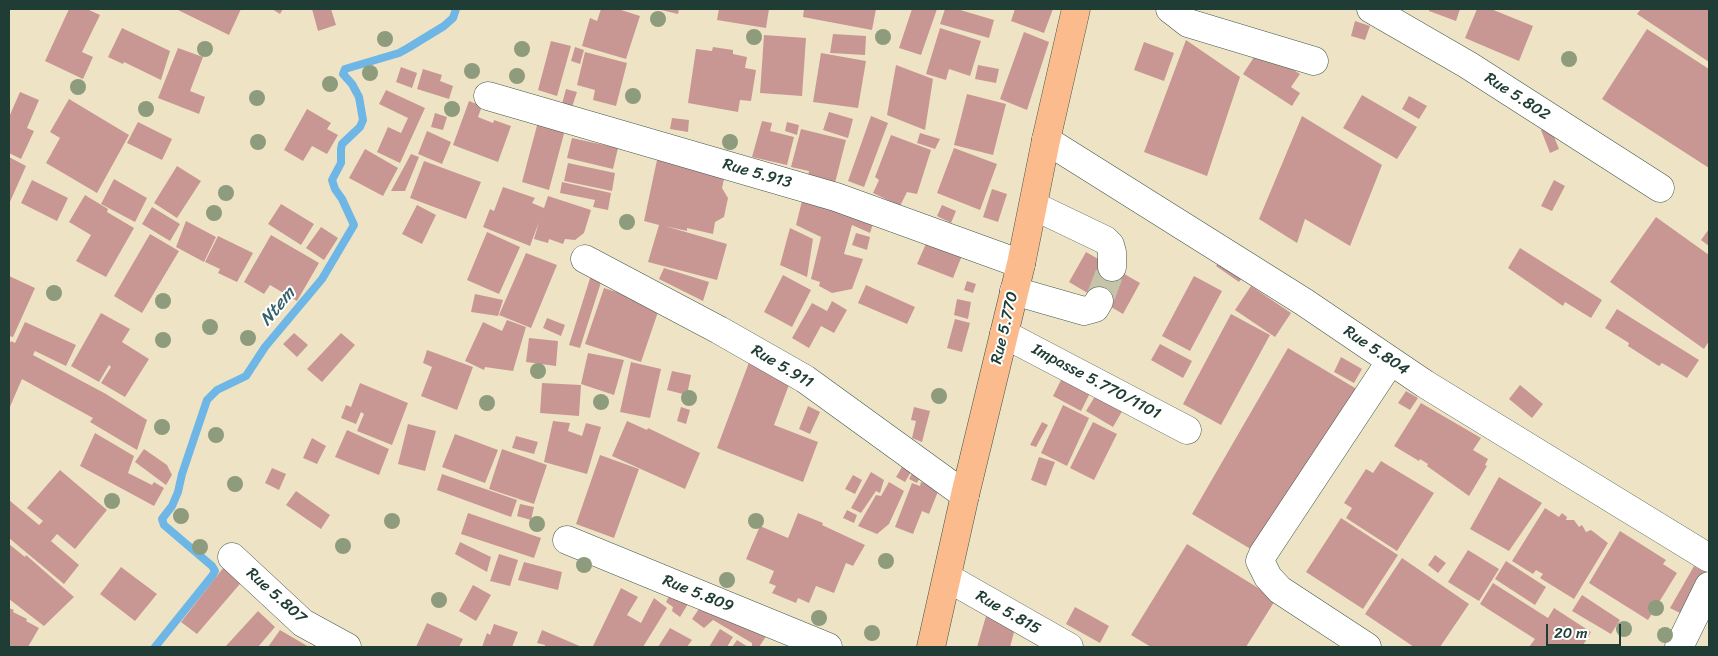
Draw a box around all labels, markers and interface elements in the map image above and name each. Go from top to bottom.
street label: Rue 5.802 [1481,69,1553,125]
street label: Rue 5.913 [720,155,794,193]
water label: Ntem [256,283,300,331]
street label: Rue 5.770 [987,290,1023,366]
street label: Rue 5.804 [1340,322,1412,380]
street label: Impasse 5.770/1101 [1028,340,1164,424]
street label: Rue 5.911 [748,341,816,393]
street label: Rue 5.807 [242,564,310,628]
street label: Rue 5.809 [660,571,736,617]
street label: Rue 5.815 [972,587,1044,639]
scale bar [1548,614,1623,646]
text: 20 m [1554,620,1588,646]

